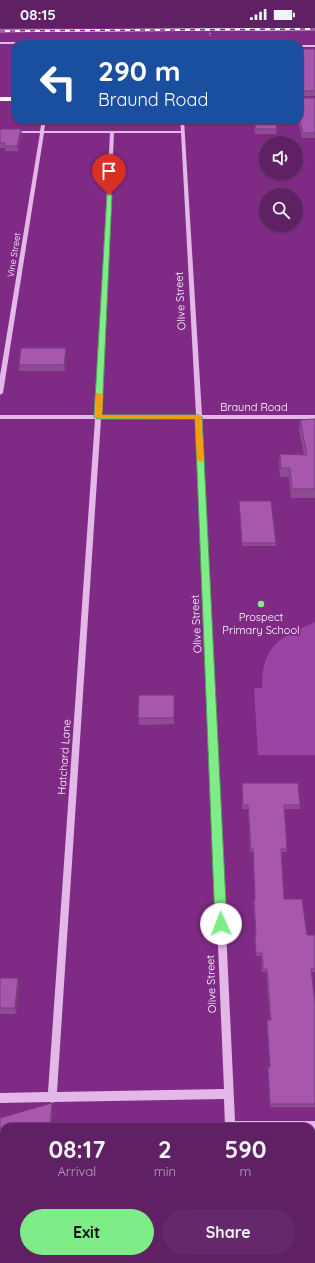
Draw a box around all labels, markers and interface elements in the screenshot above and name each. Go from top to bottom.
text: 08:15 [20,5,56,24]
text: 290 m [98,53,181,88]
icon: left [32,56,84,108]
text: Braund Road [98,88,208,111]
map controls [259,136,303,232]
button: sound [259,136,303,180]
pin [92,154,126,195]
icon: arrive [98,160,120,182]
button: search [259,188,303,232]
street label: Vine Street [5,232,22,278]
street label: Olive Street [171,271,189,331]
street label: Braund Road [220,400,288,414]
street label: Olive Street [187,594,205,654]
marker: Prospect Primary School [256,599,266,609]
place label: Prospect Primary School [222,610,300,637]
street label: Hatchard Lane [54,719,74,795]
position arrow [200,903,242,945]
street label: Olive Street [203,954,219,1013]
text: 08:17 [48,1134,105,1164]
text: 2 [158,1134,172,1164]
text: 590 [224,1134,267,1164]
text: Arrival [57,1163,96,1179]
text: min [154,1163,176,1179]
text: m [240,1163,251,1179]
button: Exit [20,1209,154,1255]
button: Share [162,1209,295,1255]

